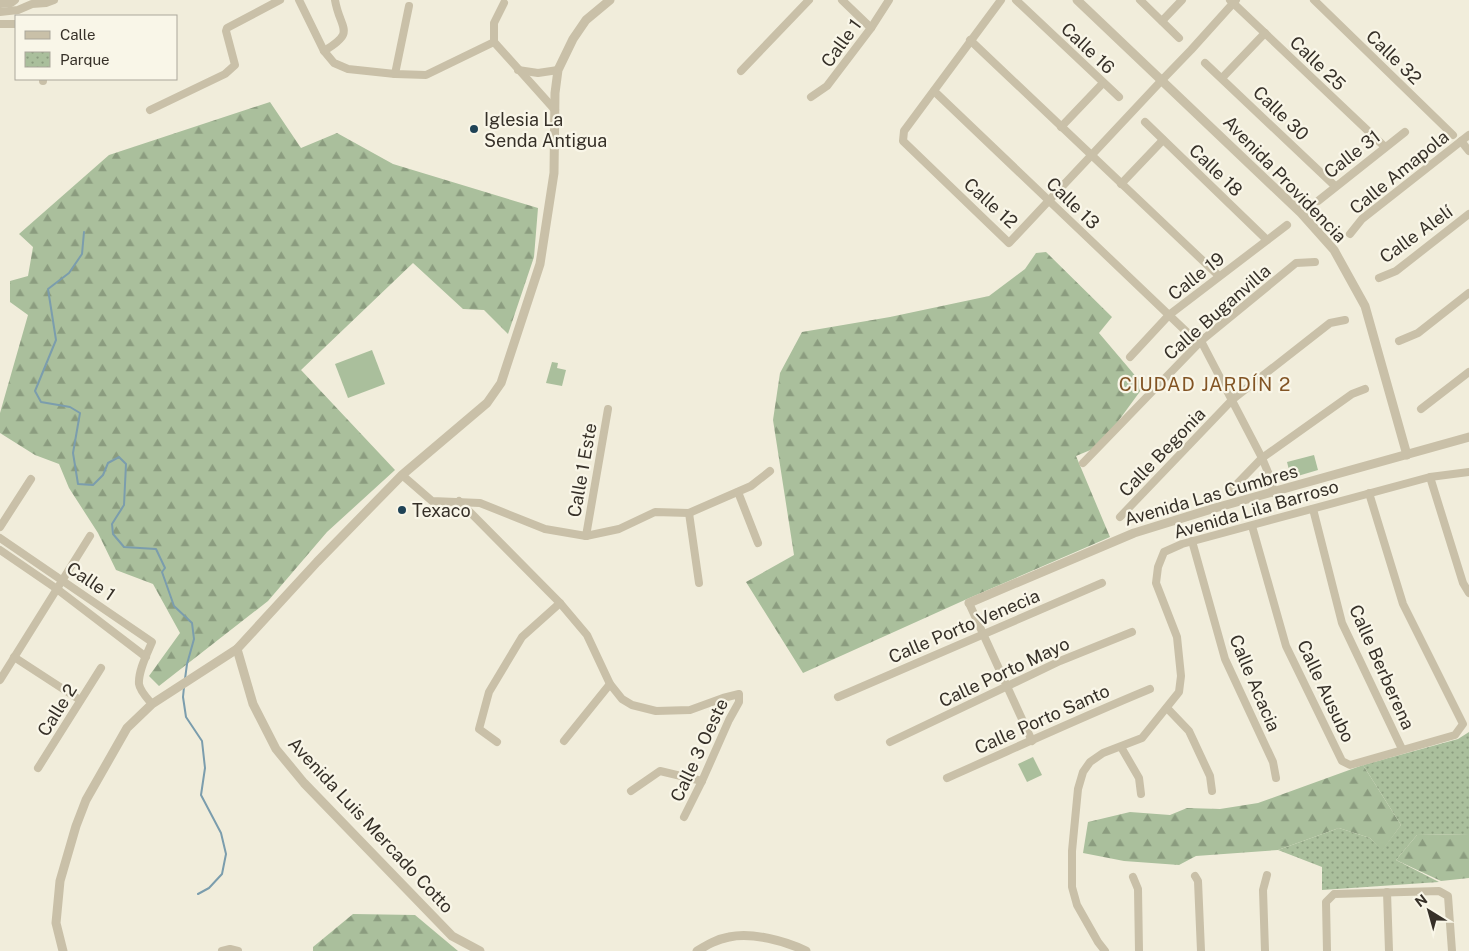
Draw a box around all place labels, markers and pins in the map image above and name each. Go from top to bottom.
place label: Iglesia La Senda Antigua [484,109,607,151]
marker: Iglesia La Senda Antigua [468,123,480,135]
place label: Texaco [412,500,471,521]
marker: Texaco [396,504,408,516]

